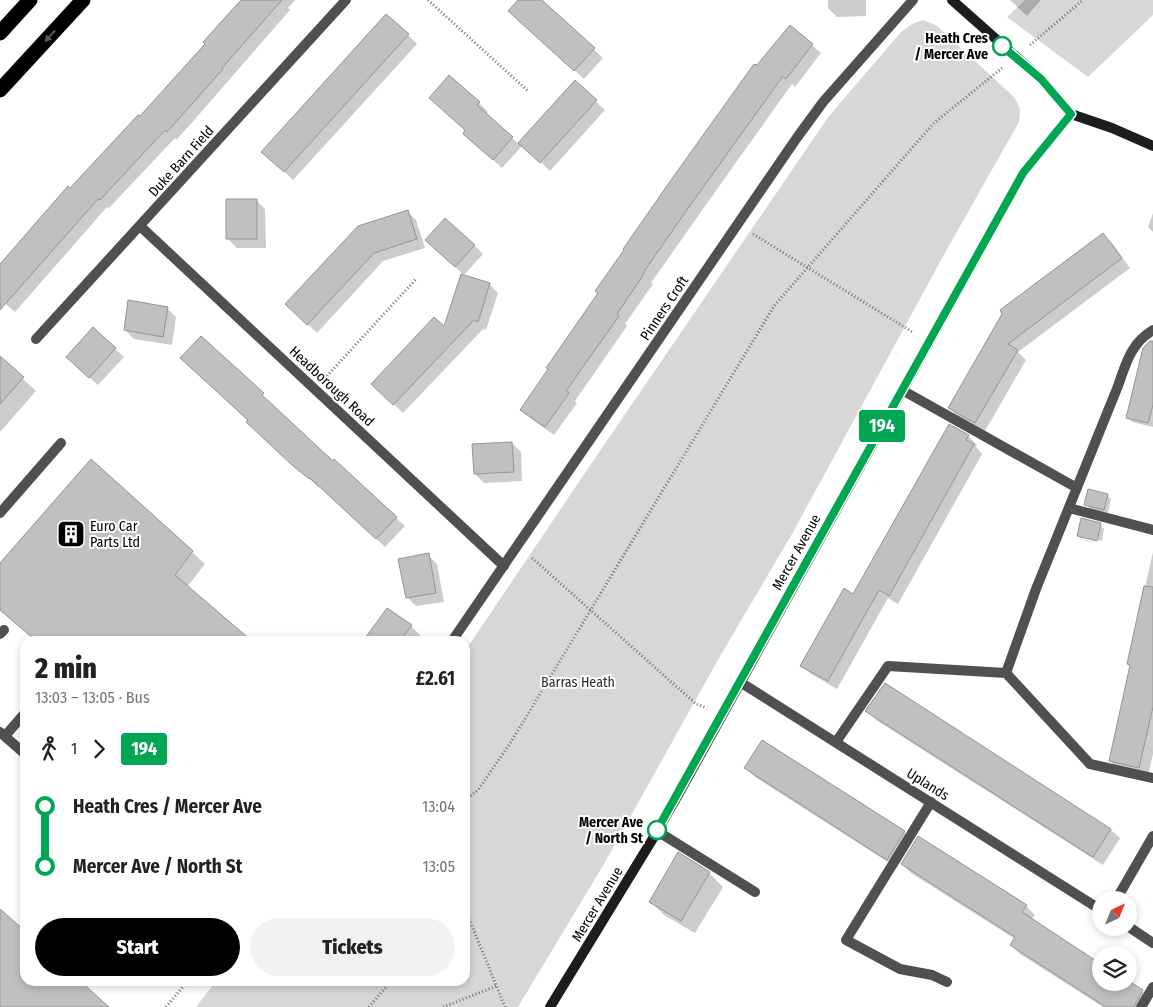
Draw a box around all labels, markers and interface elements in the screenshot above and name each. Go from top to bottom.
one-way arrow [44,29,56,41]
place label: Heath Cres / Mercer Ave [915,30,988,63]
marker: Heath Cres / Mercer Ave [992,36,1012,56]
street label: Duke Barn Field [145,122,218,200]
street label: Pinners Croft [637,272,692,344]
street label: Headborough Road [286,343,378,430]
line badge: 194 [853,410,911,442]
text: 194 [869,415,895,437]
street label: Mercer Avenue [769,511,824,593]
place label: Euro Car Parts Ltd [90,518,140,551]
building icon: Euro Car Parts Ltd [56,519,86,549]
text: 2 min [35,652,97,685]
text: £2.61 [416,667,455,690]
park label: Barras Heath [541,674,615,691]
text: 13:03 – 13:05 · Bus [35,688,150,707]
icon: walk [35,735,63,763]
icon: forward [85,735,113,763]
text: 194 [131,738,157,760]
text: 1 [71,739,77,758]
street label: Uplands [903,765,952,804]
text: Heath Cres / Mercer Ave [73,795,262,818]
text: 13:04 [422,797,455,816]
place label: Mercer Ave / North St [579,814,644,847]
marker: Mercer Ave / North St [647,820,667,840]
text: Mercer Ave / North St [73,855,242,878]
text: 13:05 [422,857,455,876]
street label: Mercer Avenue [568,864,626,945]
north arrow [1092,891,1138,936]
map controls [1092,891,1137,991]
button: Start [35,918,240,976]
button: Tickets [250,918,455,976]
button: layers [1092,946,1137,991]

